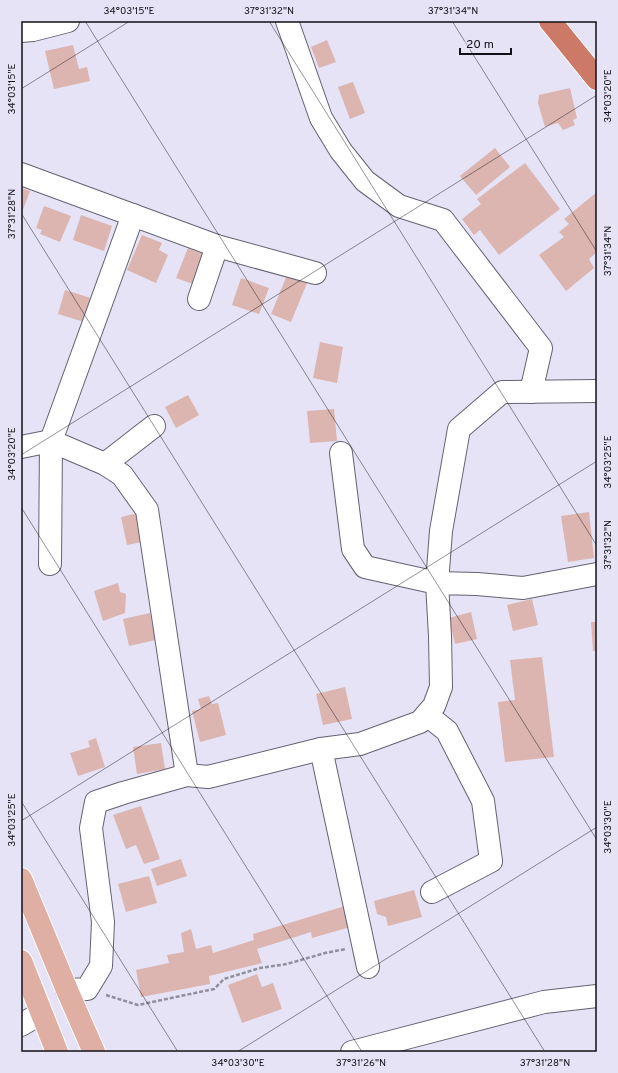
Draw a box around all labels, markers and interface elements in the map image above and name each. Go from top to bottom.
text: 34°03'15"E [104,5,154,18]
text: 37°31'32"N [244,5,294,18]
text: 37°31'34"N [428,5,478,18]
scale bar [460,30,511,56]
text: 20 m [466,37,494,53]
text: 34°03'15"E [6,64,19,114]
text: 34°03'20"E [602,69,615,123]
text: 37°31'28"N [6,189,19,239]
text: 37°31'34"N [602,226,615,276]
text: 34°03'20"E [6,427,19,481]
text: 34°03'25"E [602,435,615,489]
text: 37°31'32"N [602,520,615,570]
text: 34°03'25"E [6,793,19,847]
text: 34°03'30"E [602,800,615,854]
text: 34°03'30"E [211,1057,265,1070]
text: 37°31'26"N [336,1057,386,1070]
text: 37°31'28"N [520,1057,570,1070]

